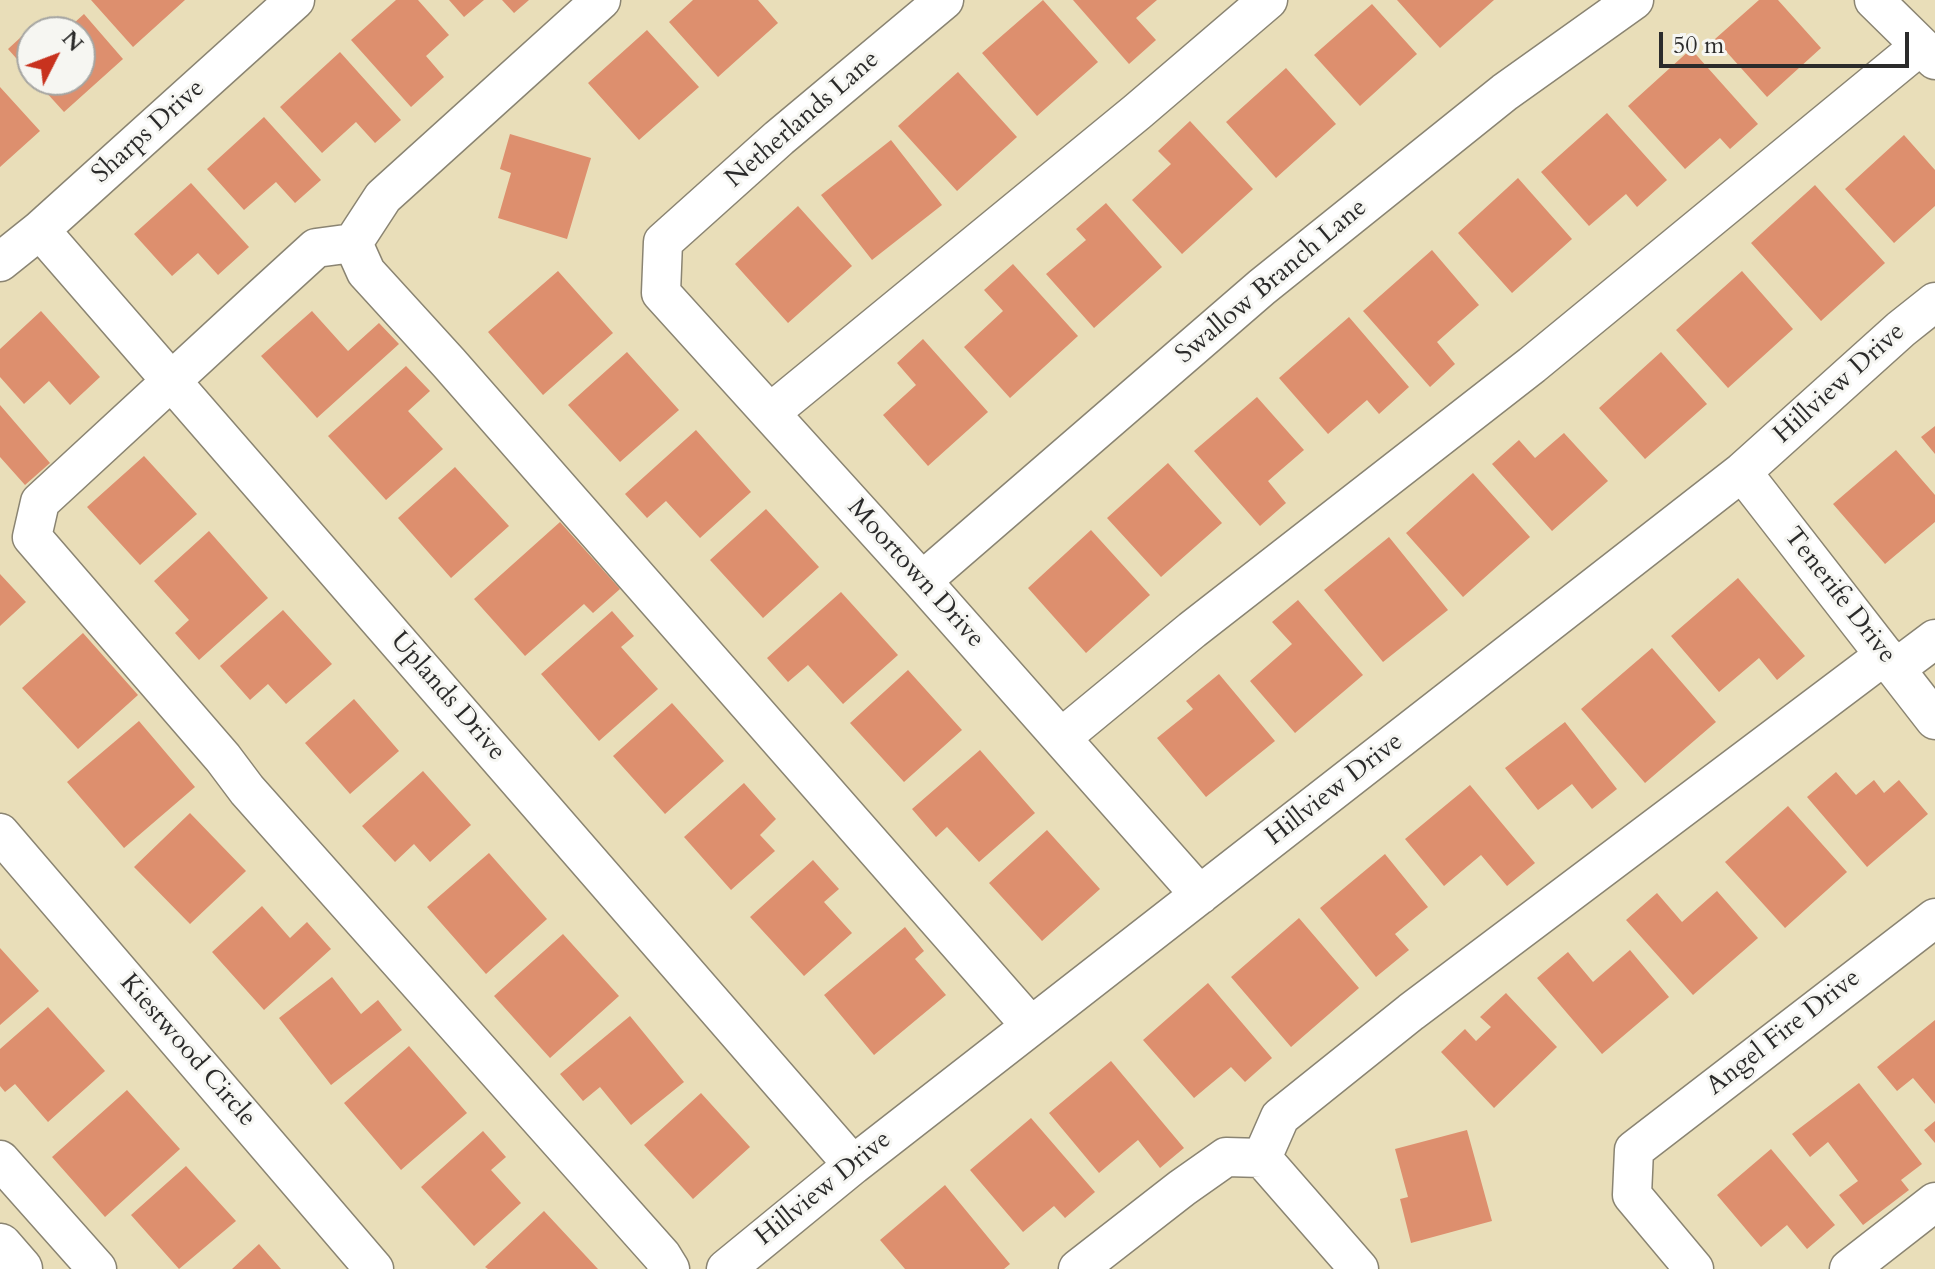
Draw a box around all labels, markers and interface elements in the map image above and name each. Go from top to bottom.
north arrow [16,16,96,96]
scale bar [1663,16,1913,66]
text: N [55,24,90,58]
text: 50 m [1673,29,1724,62]
street label: Netherlands Lane [720,45,886,195]
street label: Sharps Drive [86,73,212,191]
street label: Swallow Branch Lane [1170,193,1374,371]
street label: Hillview Drive [1768,317,1912,451]
street label: Moortown Drive [840,493,990,655]
street label: Tenerife Drive [1776,522,1902,670]
street label: Uplands Drive [383,626,511,768]
street label: Hillview Drive [1260,727,1410,853]
street label: Angel Fire Drive [1701,963,1867,1103]
street label: Kiestwood Circle [112,968,262,1134]
street label: Hillview Drive [750,1125,898,1253]

